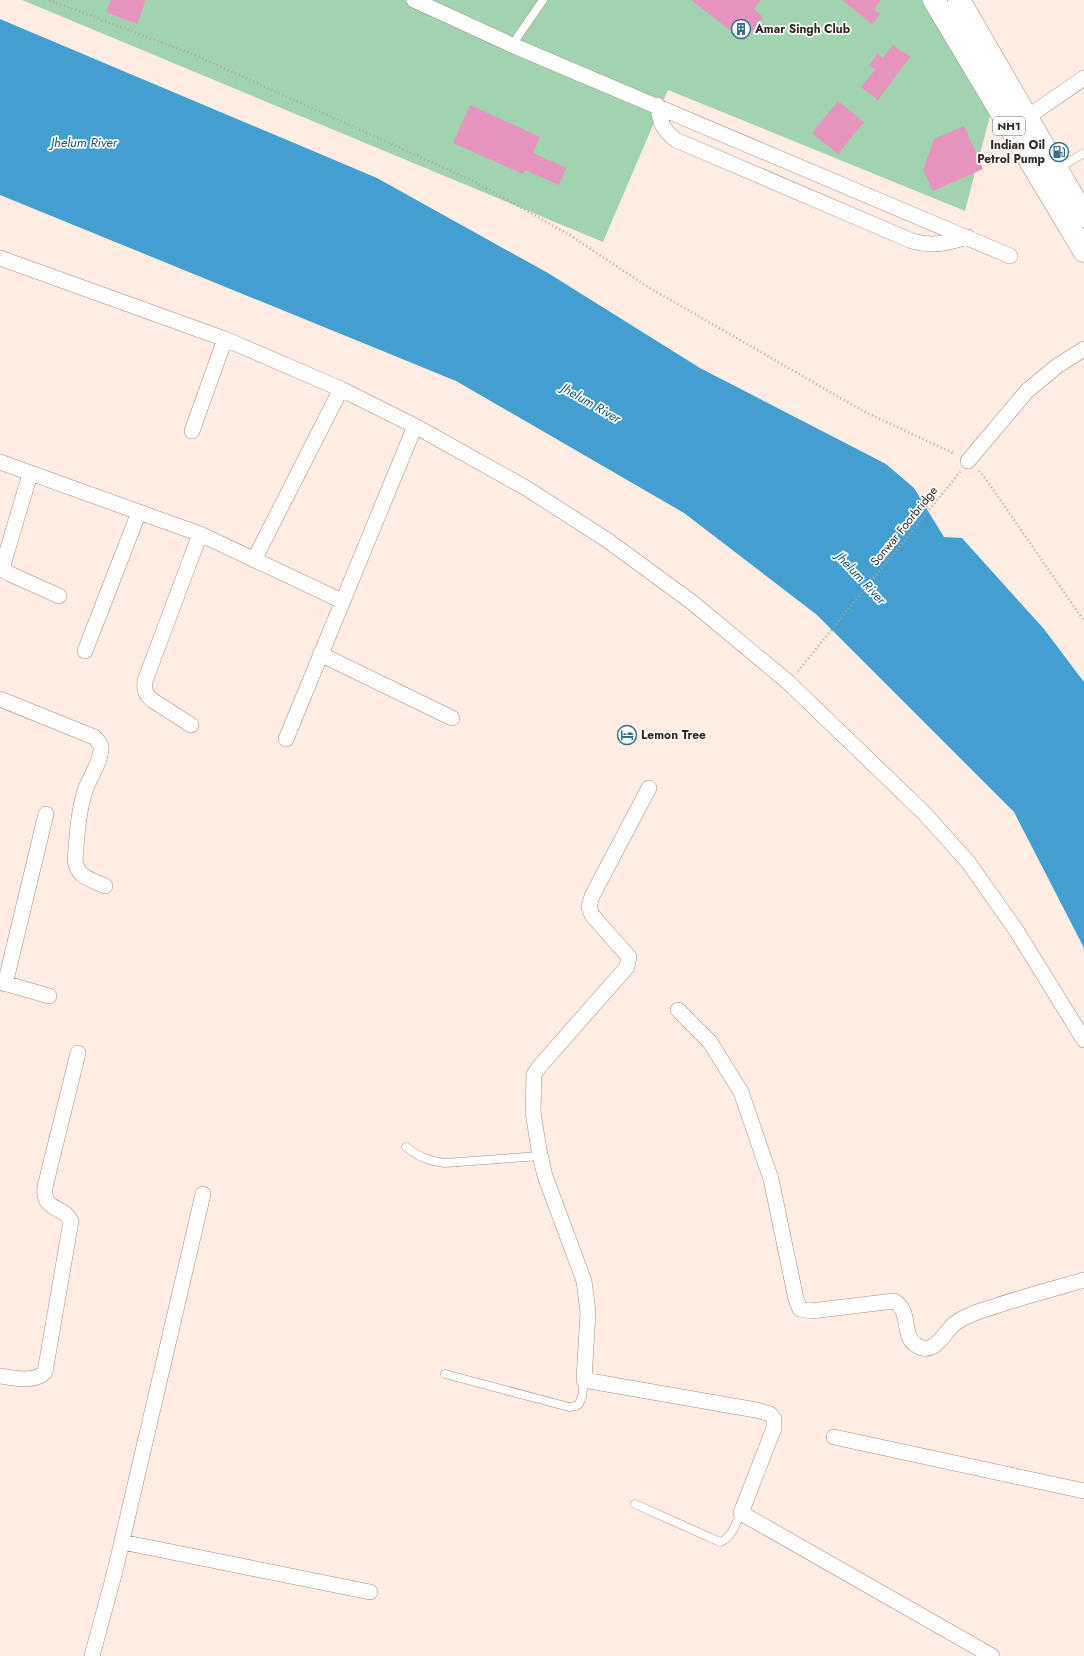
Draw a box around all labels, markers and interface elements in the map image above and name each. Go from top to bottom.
building icon: Amar Singh Club [730,18,752,40]
place label: Amar Singh Club [754,20,851,38]
road number: NH1 [993,117,1025,135]
water label: Jhelum River [48,133,118,152]
place label: Indian Oil Petrol Pump [977,136,1046,168]
fuel station icon: Indian Oil Petrol Pump [1048,141,1070,163]
water label: Jhelum River [555,377,625,428]
street label: Sonwar Foorbridge [866,482,942,570]
water label: Jhelum River [830,545,891,609]
hotel icon: Lemon Tree [616,724,638,746]
place label: Lemon Tree [641,726,706,744]

